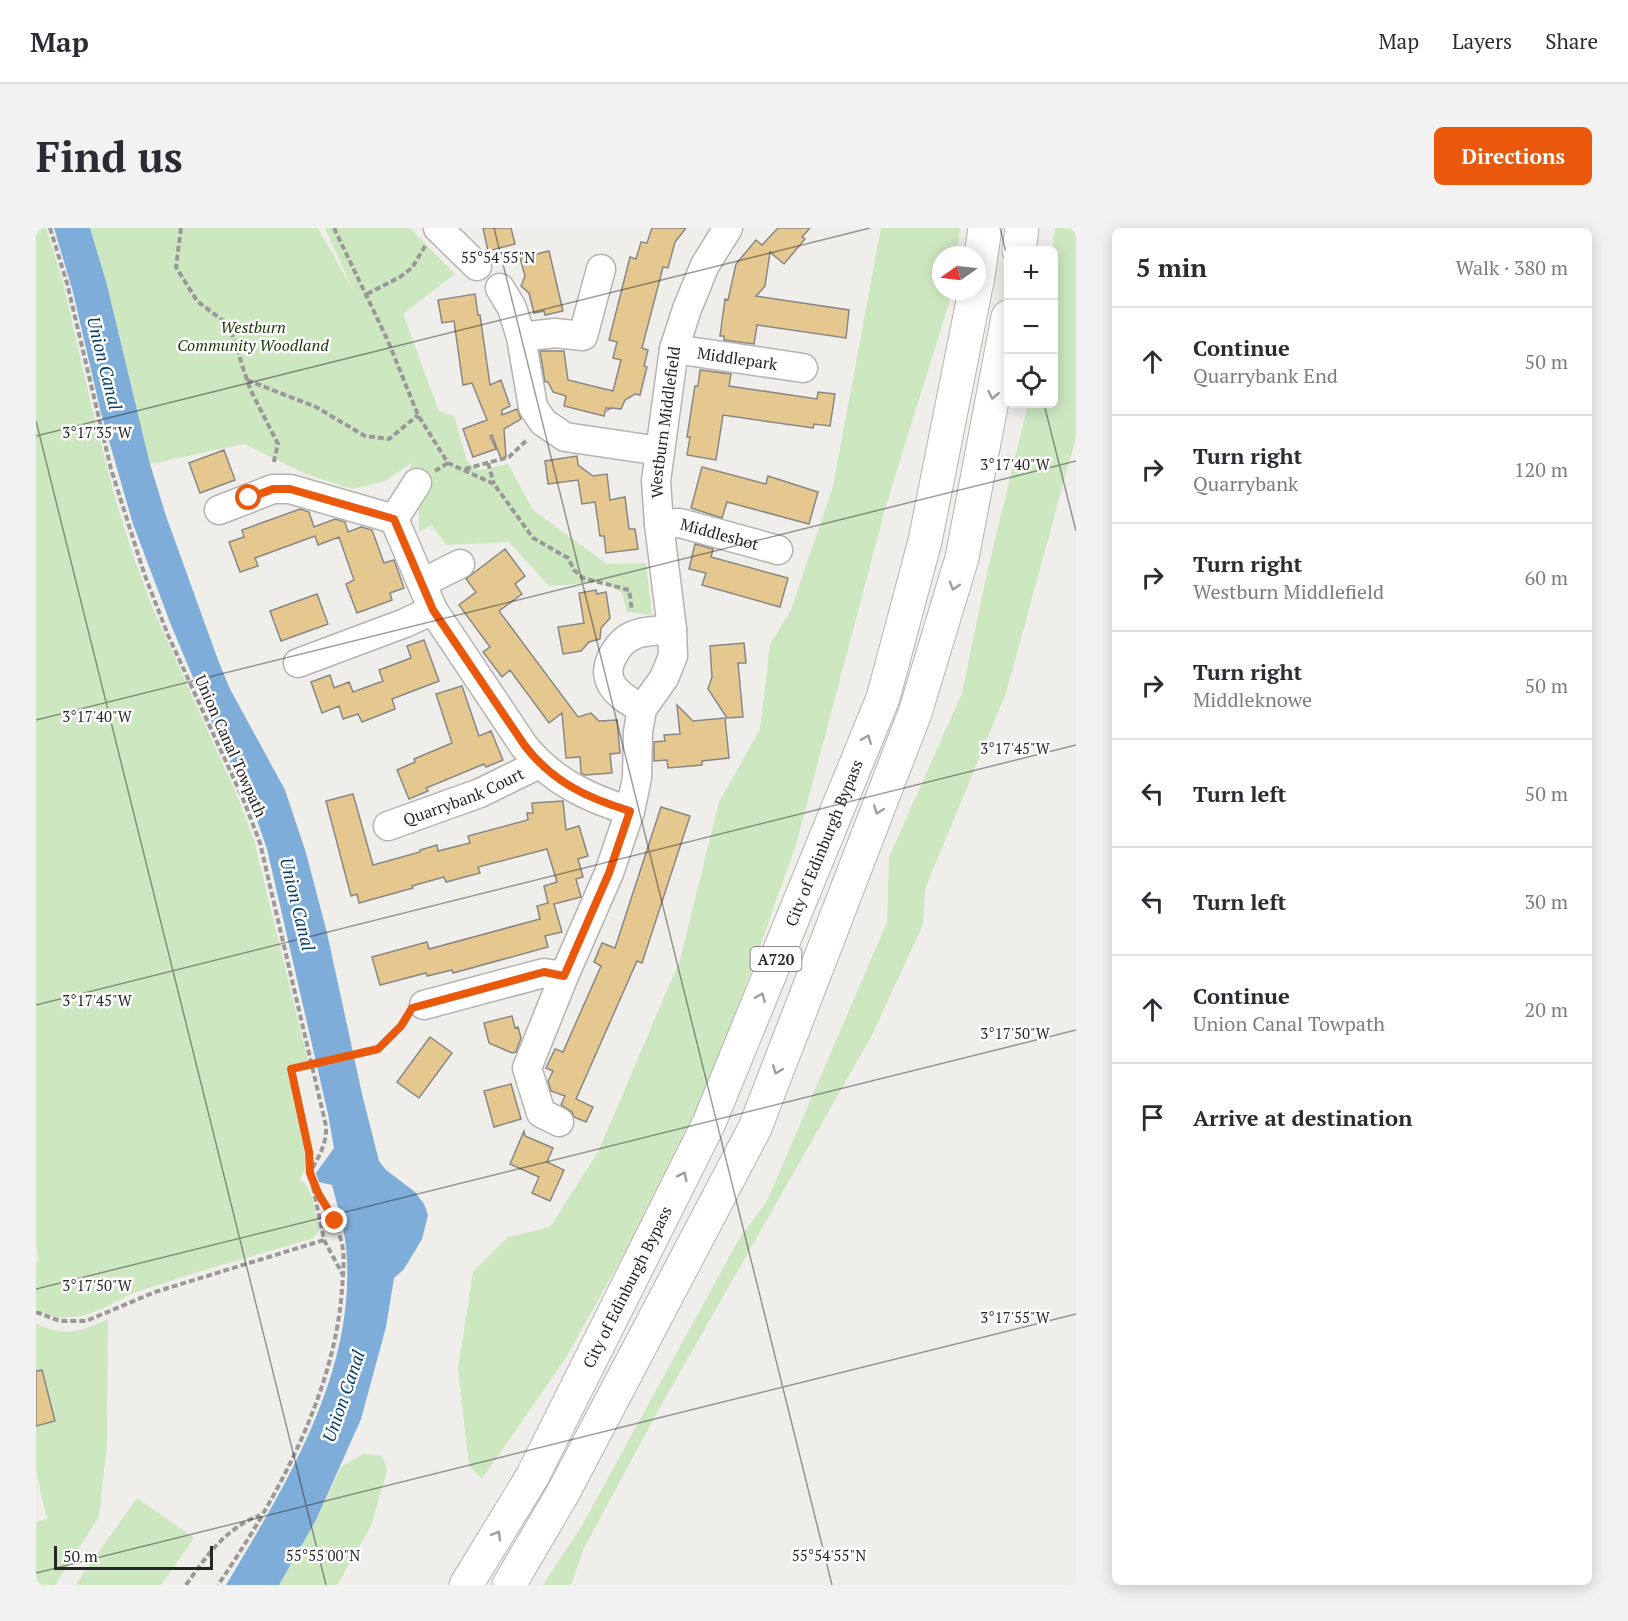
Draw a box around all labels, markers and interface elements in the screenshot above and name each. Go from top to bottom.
text: Map [30,23,89,60]
text: Map [1378,27,1419,55]
text: Layers [1452,27,1512,55]
text: Share [1545,27,1598,55]
button: Directions [1434,127,1592,185]
text: Find us [36,128,183,184]
north arrow [932,246,986,300]
map controls [1004,246,1058,408]
button: + [1004,246,1058,300]
text: 55°54'55"N [461,247,535,267]
text: 5 min [1136,250,1207,284]
text: Walk · 380 m [1456,254,1568,281]
button: − [1004,300,1058,354]
water label: Union Canal [82,314,128,412]
park label: Westburn Community Woodland [177,316,329,356]
text: Continue [1193,333,1290,362]
street label: Middlepark [696,342,780,375]
street label: Westburn Middlefield [645,345,685,499]
icon: ahead [1136,345,1169,378]
text: 50 m [1525,348,1568,375]
button: locate [1004,354,1058,408]
text: Quarrybank End [1193,362,1338,389]
one-way arrow [988,391,1000,400]
text: 3°17'35"W [62,422,133,442]
text: Turn right [1193,441,1302,470]
icon: right [1136,453,1169,486]
text: 3°17'40"W [980,454,1051,474]
text: 120 m [1514,456,1568,483]
text: Quarrybank [1193,470,1298,497]
route start [235,484,261,510]
street label: Middleshot [678,513,761,555]
text: Turn right [1193,549,1302,578]
icon: right [1136,561,1169,594]
text: 60 m [1525,564,1568,591]
text: Westburn Middlefield [1193,578,1384,605]
one-way arrow [949,580,961,591]
text: Turn right [1193,657,1302,686]
icon: right [1136,669,1169,702]
street label: Union Canal Towpath [190,671,273,821]
text: 50 m [1525,672,1568,699]
text: Middleknowe [1193,686,1312,713]
text: 3°17'40"W [62,706,133,726]
one-way arrow [860,734,872,745]
text: 3°17'45"W [980,738,1051,758]
street label: City of Edinburgh Bypass [780,756,868,930]
street label: Quarrybank Court [400,762,527,831]
icon: left [1136,777,1169,810]
text: Turn left [1193,779,1286,808]
text: 50 m [1525,780,1568,807]
one-way arrow [873,804,885,815]
water label: Union Canal [275,855,321,953]
icon: left [1136,885,1169,918]
text: Turn left [1193,887,1286,916]
text: 30 m [1525,888,1568,915]
road number: A720 [750,947,802,971]
text: Continue [1193,981,1290,1010]
text: 3°17'45"W [62,990,133,1010]
one-way arrow [754,992,766,1003]
icon: ahead [1136,993,1169,1026]
text: 20 m [1525,996,1568,1023]
text: Union Canal Towpath [1193,1010,1385,1037]
text: 3°17'50"W [980,1023,1051,1043]
one-way arrow [772,1064,784,1075]
icon: arrive [1136,1101,1169,1134]
text: Arrive at destination [1193,1103,1412,1132]
one-way arrow [676,1171,687,1182]
street label: City of Edinburgh Bypass [577,1202,677,1372]
route end [321,1207,347,1233]
text: 3°17'50"W [62,1275,133,1295]
text: 3°17'55"W [980,1307,1051,1327]
water label: Union Canal [316,1347,370,1445]
one-way arrow [489,1531,501,1541]
scale bar [54,1543,213,1570]
text: 50 m [63,1545,98,1567]
text: 55°55'00"N [286,1545,360,1565]
text: 55°54'55"N [792,1545,866,1565]

